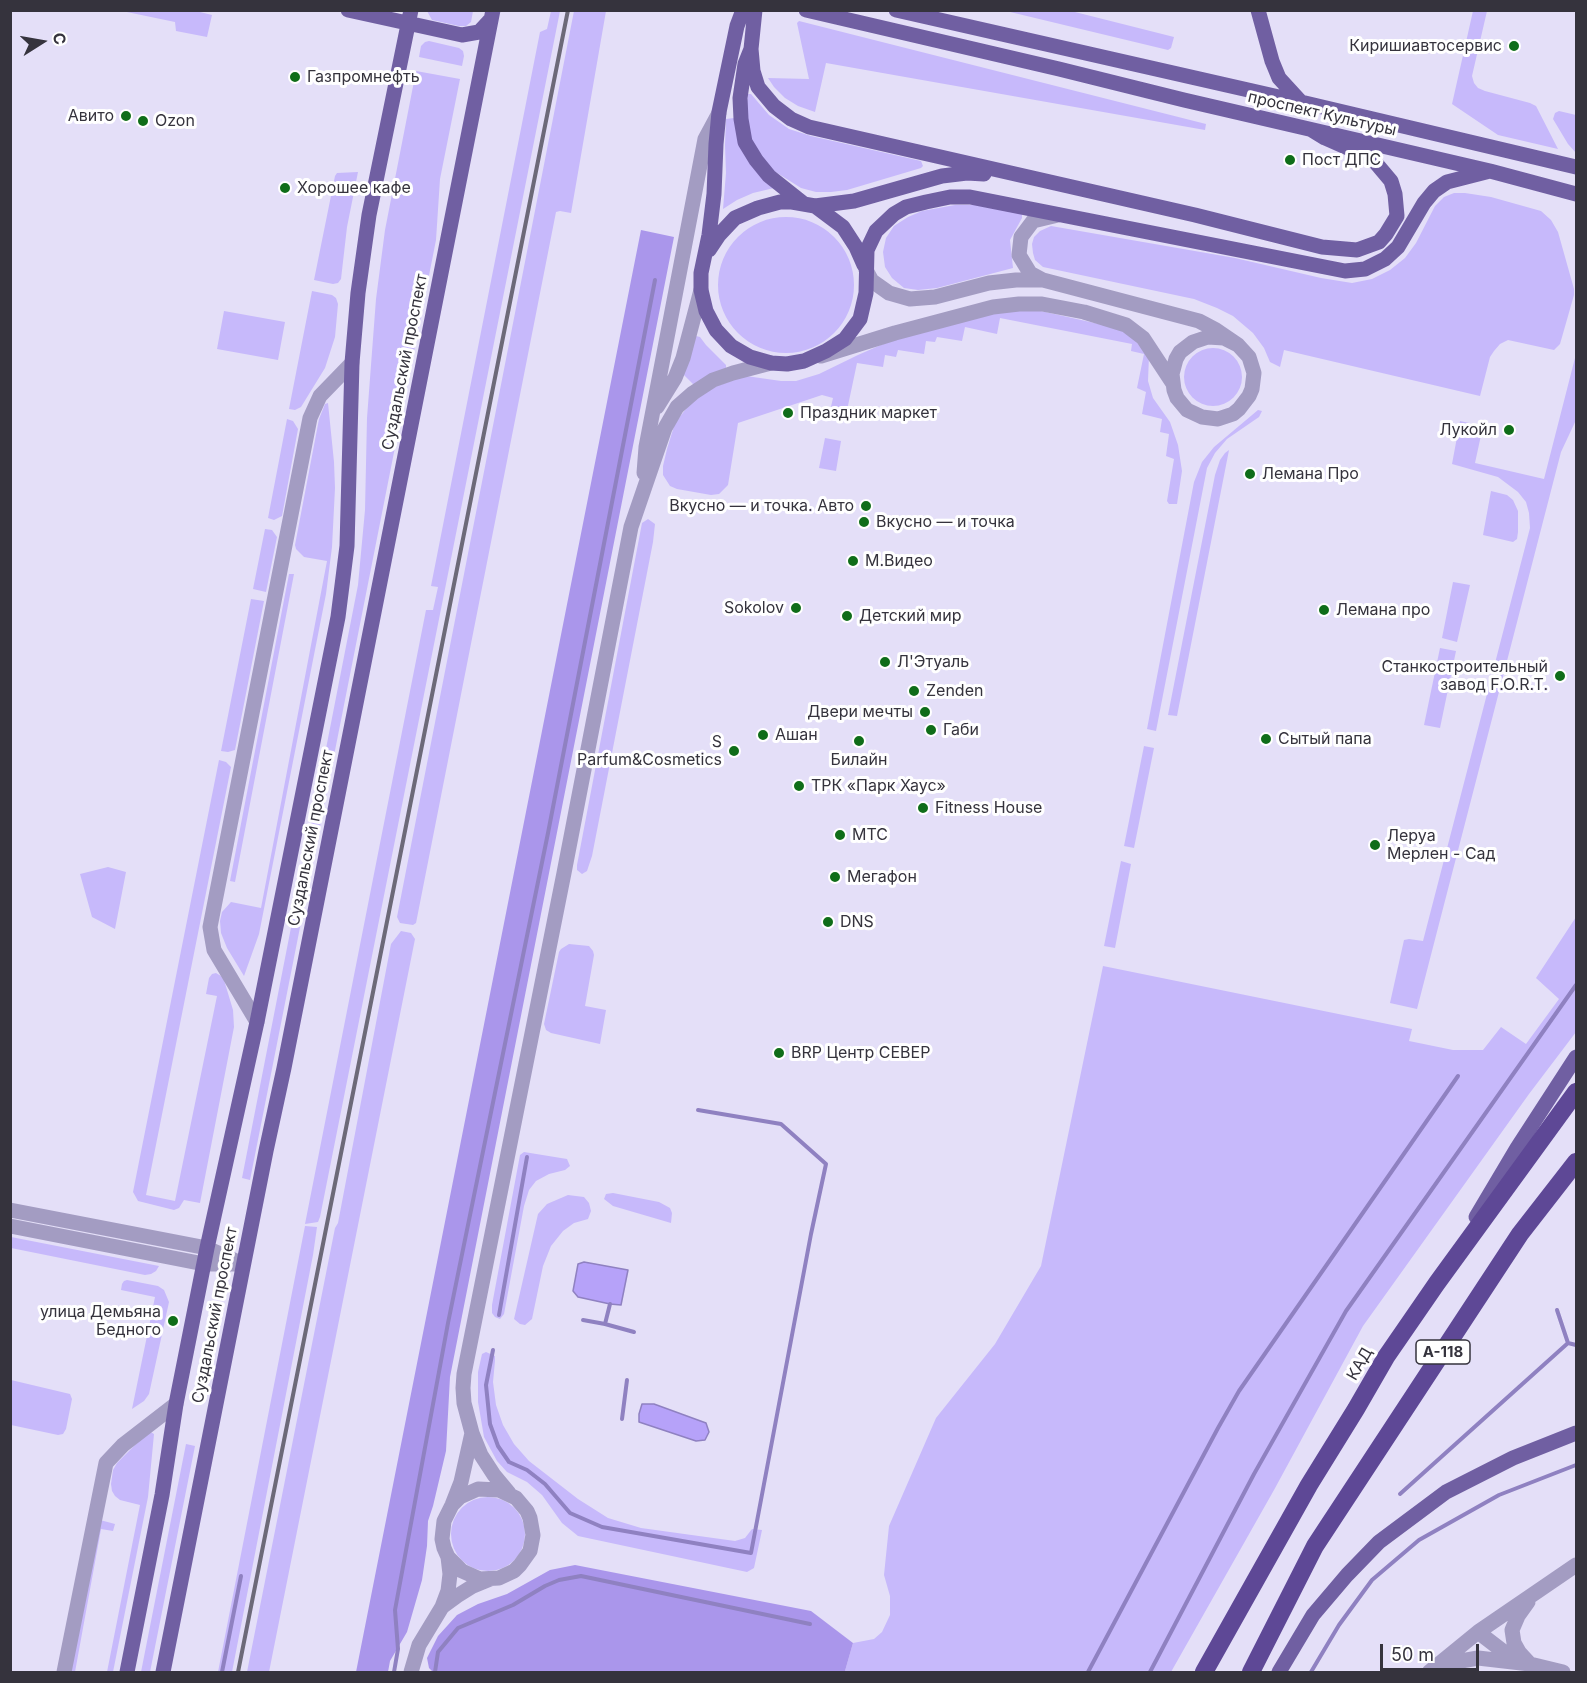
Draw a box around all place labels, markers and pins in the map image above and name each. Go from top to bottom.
place label: Киришиавтосервис [1349,36,1502,56]
marker: Киришиавтосервис [1507,39,1521,53]
place label: Газпромнефть [307,67,420,87]
marker: Газпромнефть [288,70,302,84]
place label: Авито [68,106,114,126]
marker: Авито [119,109,133,123]
place label: Ozon [155,111,195,131]
marker: Ozon [136,114,150,128]
place label: Пост ДПС [1302,150,1381,170]
marker: Пост ДПС [1283,153,1297,167]
place label: Хорошее кафе [297,178,411,198]
marker: Хорошее кафе [278,181,292,195]
place label: Праздник маркет [800,403,937,423]
marker: Праздник маркет [781,406,795,420]
place label: Лукойл [1439,420,1497,440]
marker: Лукойл [1502,423,1516,437]
place label: Лемана Про [1262,464,1359,484]
marker: Лемана Про [1243,467,1257,481]
place label: Вкусно — и точка. Авто [669,496,854,516]
marker: Вкусно — и точка. Авто [859,499,873,513]
place label: Вкусно — и точка [876,512,1015,532]
marker: Вкусно — и точка [857,515,871,529]
place label: М.Видео [865,551,933,571]
marker: М.Видео [846,554,860,568]
place label: Sokolov [724,598,784,618]
place label: Лемана про [1336,600,1430,620]
marker: Sokolov [789,601,803,615]
marker: Лемана про [1317,603,1331,617]
place label: Детский мир [859,606,961,626]
marker: Детский мир [840,609,854,623]
place label: Л'Этуаль [897,652,969,672]
marker: Л'Этуаль [878,655,892,669]
place label: Станкостроительный завод F.O.R.T. [1381,657,1548,695]
marker: Станкостроительный завод F.O.R.T. [1553,669,1567,683]
place label: Zenden [926,681,983,701]
marker: Zenden [907,684,921,698]
place label: Двери мечты [807,702,913,722]
marker: Двери мечты [918,705,932,719]
place label: Габи [943,720,979,740]
marker: Габи [924,723,938,737]
place label: Ашан [775,725,818,745]
marker: Ашан [756,728,770,742]
place label: Сытый папа [1278,729,1372,749]
place label: S Parfum&Cosmetics [577,732,722,770]
marker: Сытый папа [1259,732,1273,746]
marker: Билайн [852,734,866,748]
marker: S Parfum&Cosmetics [727,744,741,758]
place label: Билайн [831,750,887,770]
place label: ТРК «Парк Хаус» [811,776,946,796]
marker: ТРК «Парк Хаус» [792,779,806,793]
place label: Fitness House [935,798,1042,818]
marker: Fitness House [916,801,930,815]
place label: МТС [852,825,888,845]
place label: Леруа Мерлен - Сад [1387,826,1496,864]
marker: МТС [833,828,847,842]
marker: Леруа Мерлен - Сад [1368,838,1382,852]
place label: Мегафон [847,867,917,887]
marker: Мегафон [828,870,842,884]
place label: DNS [840,912,874,932]
marker: DNS [821,915,835,929]
place label: BRP Центр СЕВЕР [791,1043,930,1063]
marker: BRP Центр СЕВЕР [772,1046,786,1060]
place label: улица Демьяна Бедного [40,1302,161,1340]
marker: улица Демьяна Бедного [166,1314,180,1328]

